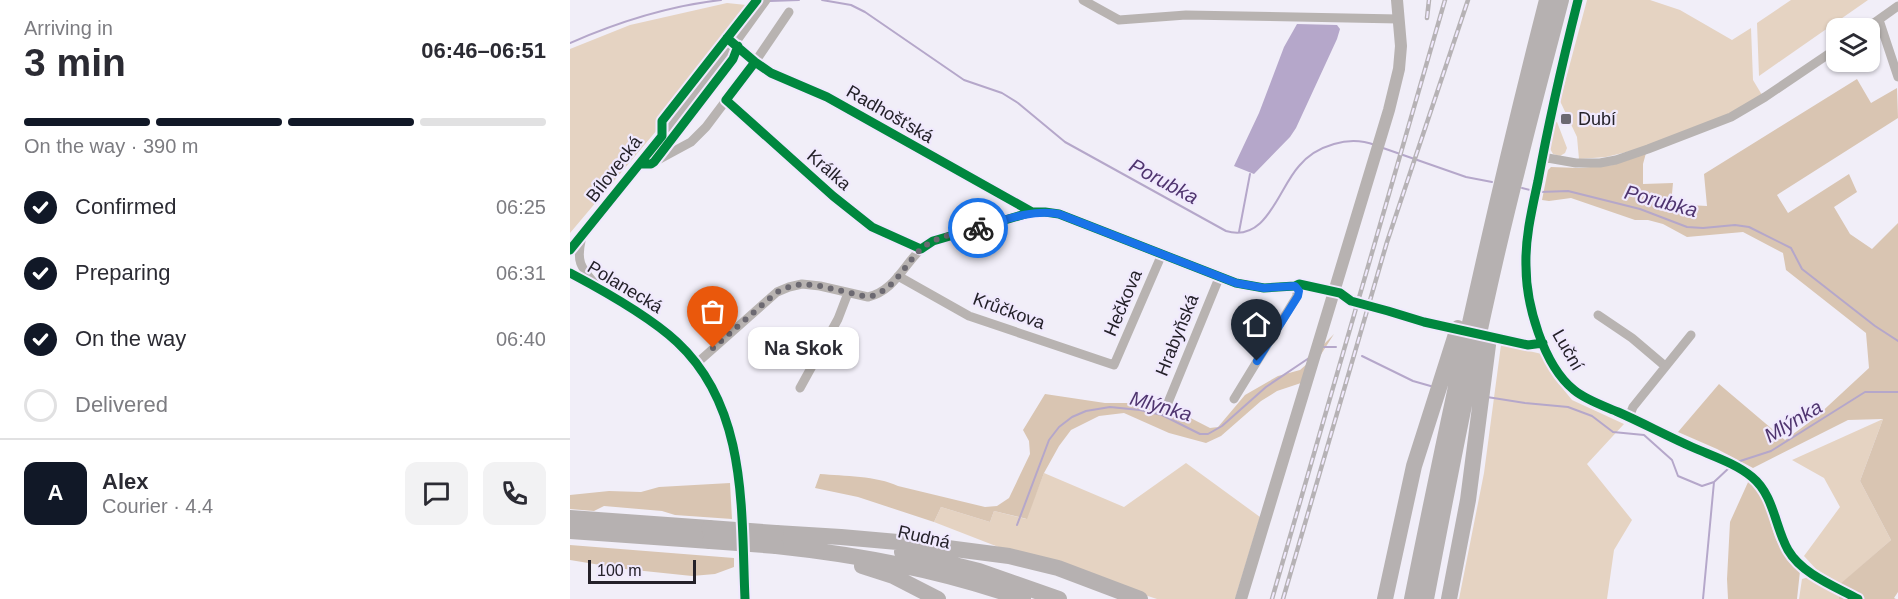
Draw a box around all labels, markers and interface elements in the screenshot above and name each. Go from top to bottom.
text: Arriving in [24,17,113,39]
map controls [1826,18,1880,72]
button: layers [1826,18,1880,72]
text: 06:46–06:51 [421,38,546,63]
text: 3 min [24,41,126,84]
street label: Radhošťská [843,81,938,147]
place label: Dubí [1578,109,1616,129]
marker: Dubí [1559,112,1573,126]
street label: Bílovecká [582,131,647,206]
text: On the way · 390 m [24,135,199,157]
street label: Králka [803,146,856,195]
water label: Porubka [1126,154,1202,208]
water label: Porubka [1622,181,1700,221]
icon: check [24,191,57,224]
text: Confirmed [75,194,176,219]
text: 06:25 [496,196,546,218]
courier [948,198,1008,258]
icon: bike [962,212,995,245]
icon: check [24,257,57,290]
street label: Polanecká [584,257,667,318]
text: Preparing [75,260,170,285]
text: 06:31 [496,262,546,284]
street label: Hečkova [1100,266,1146,339]
pin [687,286,738,348]
street label: Krůčkova [970,289,1049,334]
street label: Hrabyňská [1152,290,1203,379]
icon: bag [696,295,729,328]
pin [1231,299,1282,361]
icon: home [1240,308,1273,341]
icon: check [24,323,57,356]
text: On the way [75,326,186,351]
street label: Luční [1548,326,1588,374]
callout: Na Skok [749,327,860,369]
text: 06:40 [496,328,546,350]
text: Na Skok [764,337,843,359]
water label: Mlýnka [1128,387,1194,425]
text: Delivered [75,392,168,417]
water label: Mlýnka [1760,395,1826,447]
button: chat [405,462,468,525]
button: phone [483,462,546,525]
text: Alex [102,469,148,494]
text: A [48,480,63,505]
text: Courier · 4.4 [102,495,213,517]
street label: Rudná [896,521,953,553]
scale bar [588,557,696,584]
text: 100 m [597,562,641,579]

